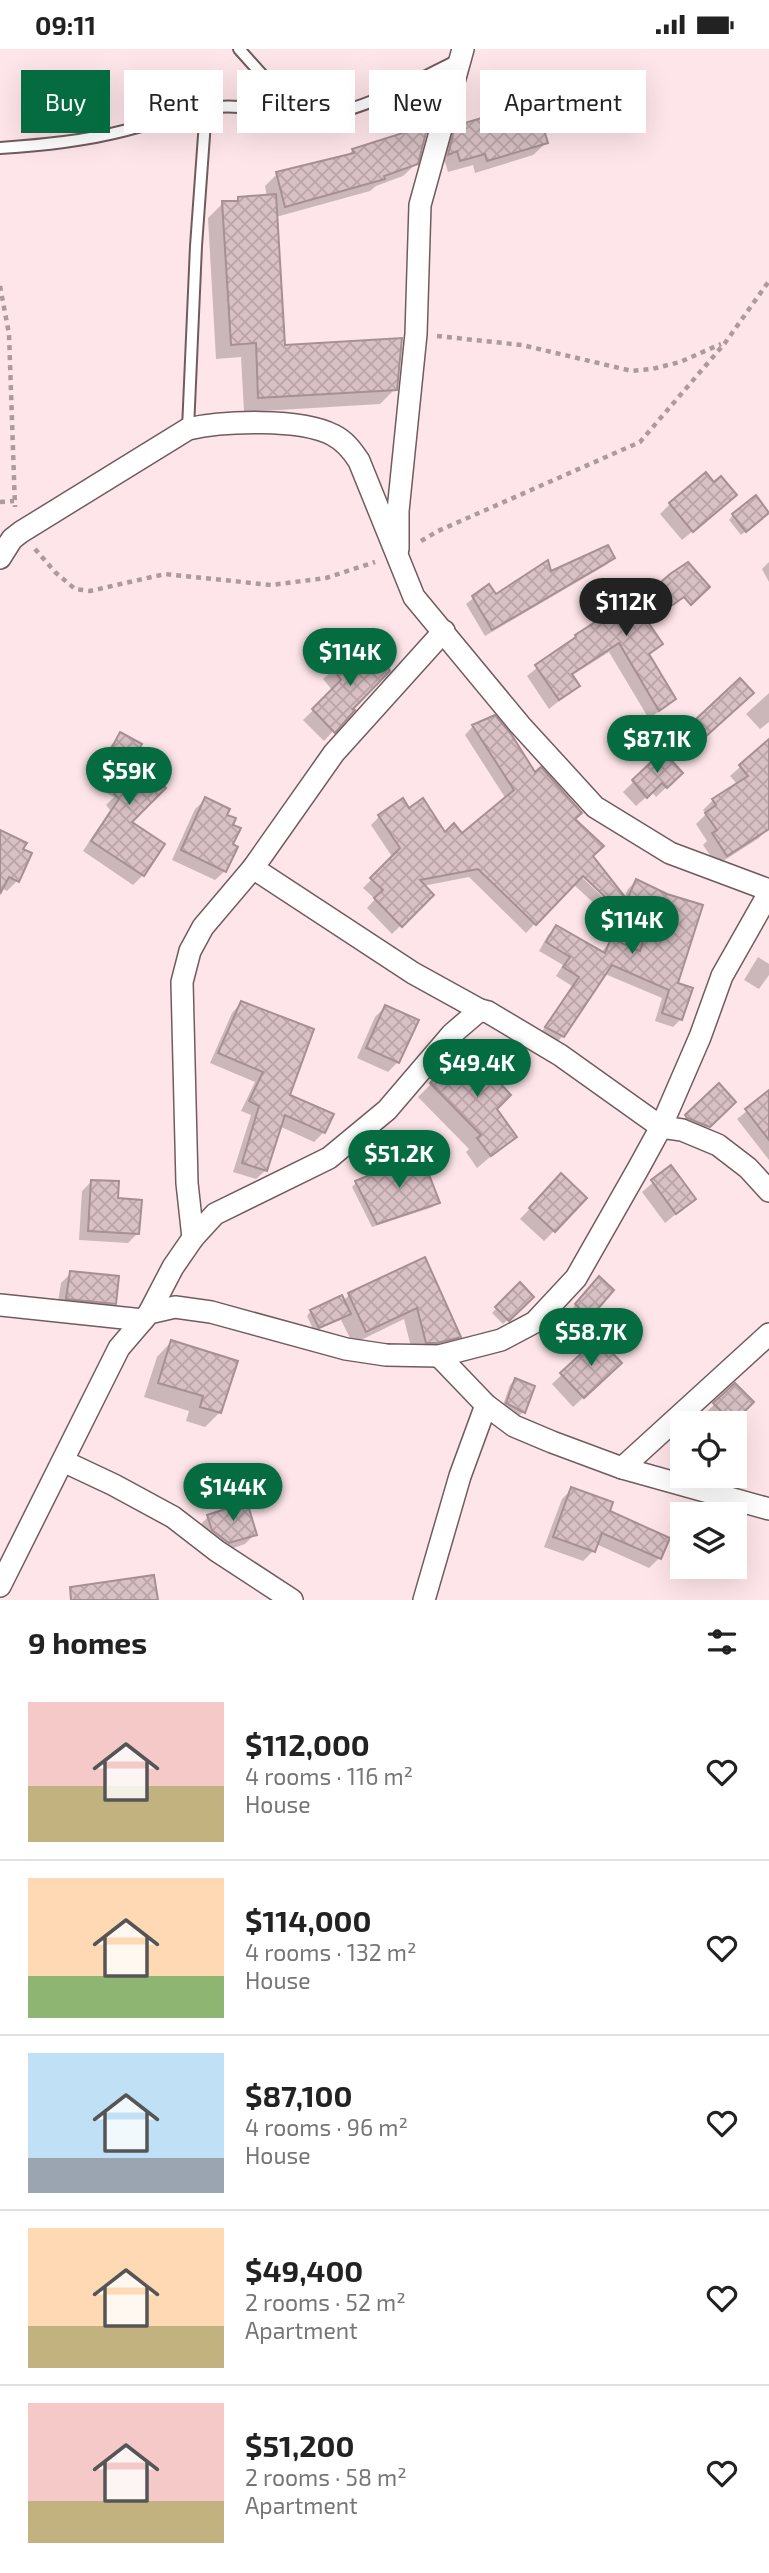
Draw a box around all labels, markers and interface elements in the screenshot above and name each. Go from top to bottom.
text: 09:11 [35,9,96,40]
chip: Buy [21,70,110,133]
chip: Rent [124,70,223,133]
chip: Filters [237,70,355,133]
chip: New [369,70,466,133]
chip: Apartment [480,70,646,133]
pin: $112K [577,579,675,638]
text: $112K [595,587,657,615]
pin: $114K [301,629,399,688]
text: $114K [319,637,381,665]
pin: $87.1K [600,715,714,775]
text: $87.1K [623,724,691,752]
pin: $59K [88,747,170,807]
text: $59K [102,756,156,784]
pin: $114K [583,897,681,956]
text: $114K [601,905,663,933]
pin: $49.4K [420,1039,534,1099]
text: $49.4K [439,1048,515,1076]
pin: $51.2K [342,1131,456,1190]
text: $51.2K [364,1139,434,1167]
pin: $58.7K [534,1309,648,1368]
text: $58.7K [555,1317,627,1345]
map controls [670,1411,747,1579]
button: locate [670,1411,747,1488]
pin: $144K [184,1463,282,1523]
text: $144K [199,1472,267,1500]
button: layers [670,1502,747,1579]
icon: filters [703,1623,741,1661]
text: 9 homes [28,1624,147,1660]
text: $112,000 [245,1726,370,1762]
icon: home [84,1730,168,1814]
icon: heart [703,1753,741,1791]
text: 4 rooms · 116 m² [245,1762,413,1790]
text: House [245,1790,311,1818]
text: $114,000 [245,1902,371,1938]
icon: home [84,1906,168,1990]
icon: heart [703,1929,741,1967]
text: 4 rooms · 132 m² [245,1938,417,1966]
text: House [245,1966,311,1994]
text: $87,100 [245,2077,352,2113]
icon: home [84,2081,168,2165]
icon: heart [703,2104,741,2142]
text: 4 rooms · 96 m² [245,2113,408,2141]
text: House [245,2141,311,2169]
text: $49,400 [245,2252,363,2288]
icon: home [84,2256,168,2340]
icon: heart [703,2279,741,2317]
text: 2 rooms · 52 m² [245,2288,406,2316]
text: Apartment [245,2316,358,2344]
text: $51,200 [245,2427,354,2463]
icon: home [84,2431,168,2515]
icon: heart [703,2454,741,2492]
text: 2 rooms · 58 m² [245,2463,407,2491]
text: Apartment [245,2491,358,2519]

